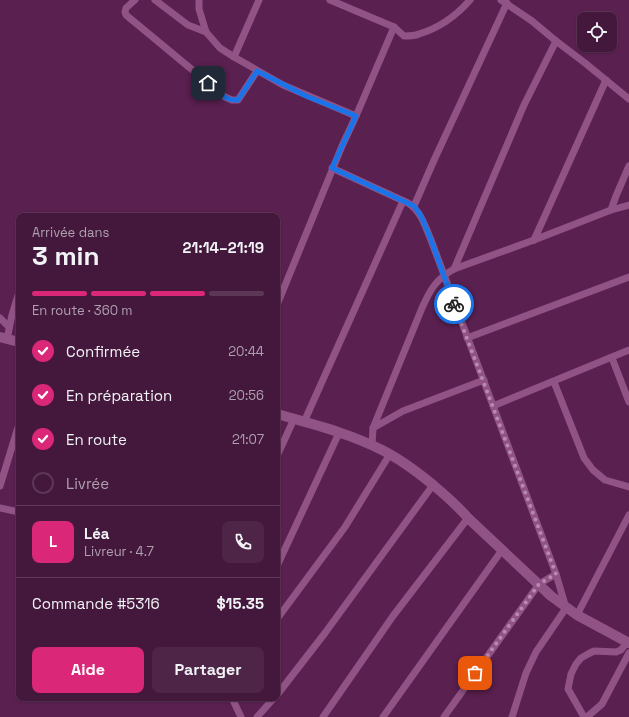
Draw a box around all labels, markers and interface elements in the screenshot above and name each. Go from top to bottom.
map controls [577,12,617,52]
button: locate [577,12,617,52]
pin [191,66,225,100]
icon: home [197,72,219,94]
text: Arrivée dans [32,224,109,241]
text: 21:14–21:19 [183,238,264,257]
text: 3 min [32,239,100,273]
courier [434,284,474,324]
icon: bike [443,293,465,315]
text: En route · 360 m [32,302,133,319]
icon: check [32,340,54,362]
text: Confirmée [66,342,140,361]
text: 20:44 [228,343,264,360]
icon: check [32,384,54,406]
text: En préparation [66,386,172,405]
text: 20:56 [229,387,264,404]
icon: check [32,428,54,450]
text: En route [66,430,127,449]
text: 21:07 [232,431,264,448]
text: Livrée [66,474,109,493]
button: phone [222,521,264,563]
text: Léa [84,524,109,543]
text: L [49,532,57,551]
text: Livreur · 4.7 [84,543,154,560]
text: Commande #5316 [32,594,160,613]
text: $15.35 [217,594,264,613]
button: Aide [32,647,144,693]
button: Partager [152,647,264,693]
pin [458,656,492,690]
icon: bag [464,662,486,684]

